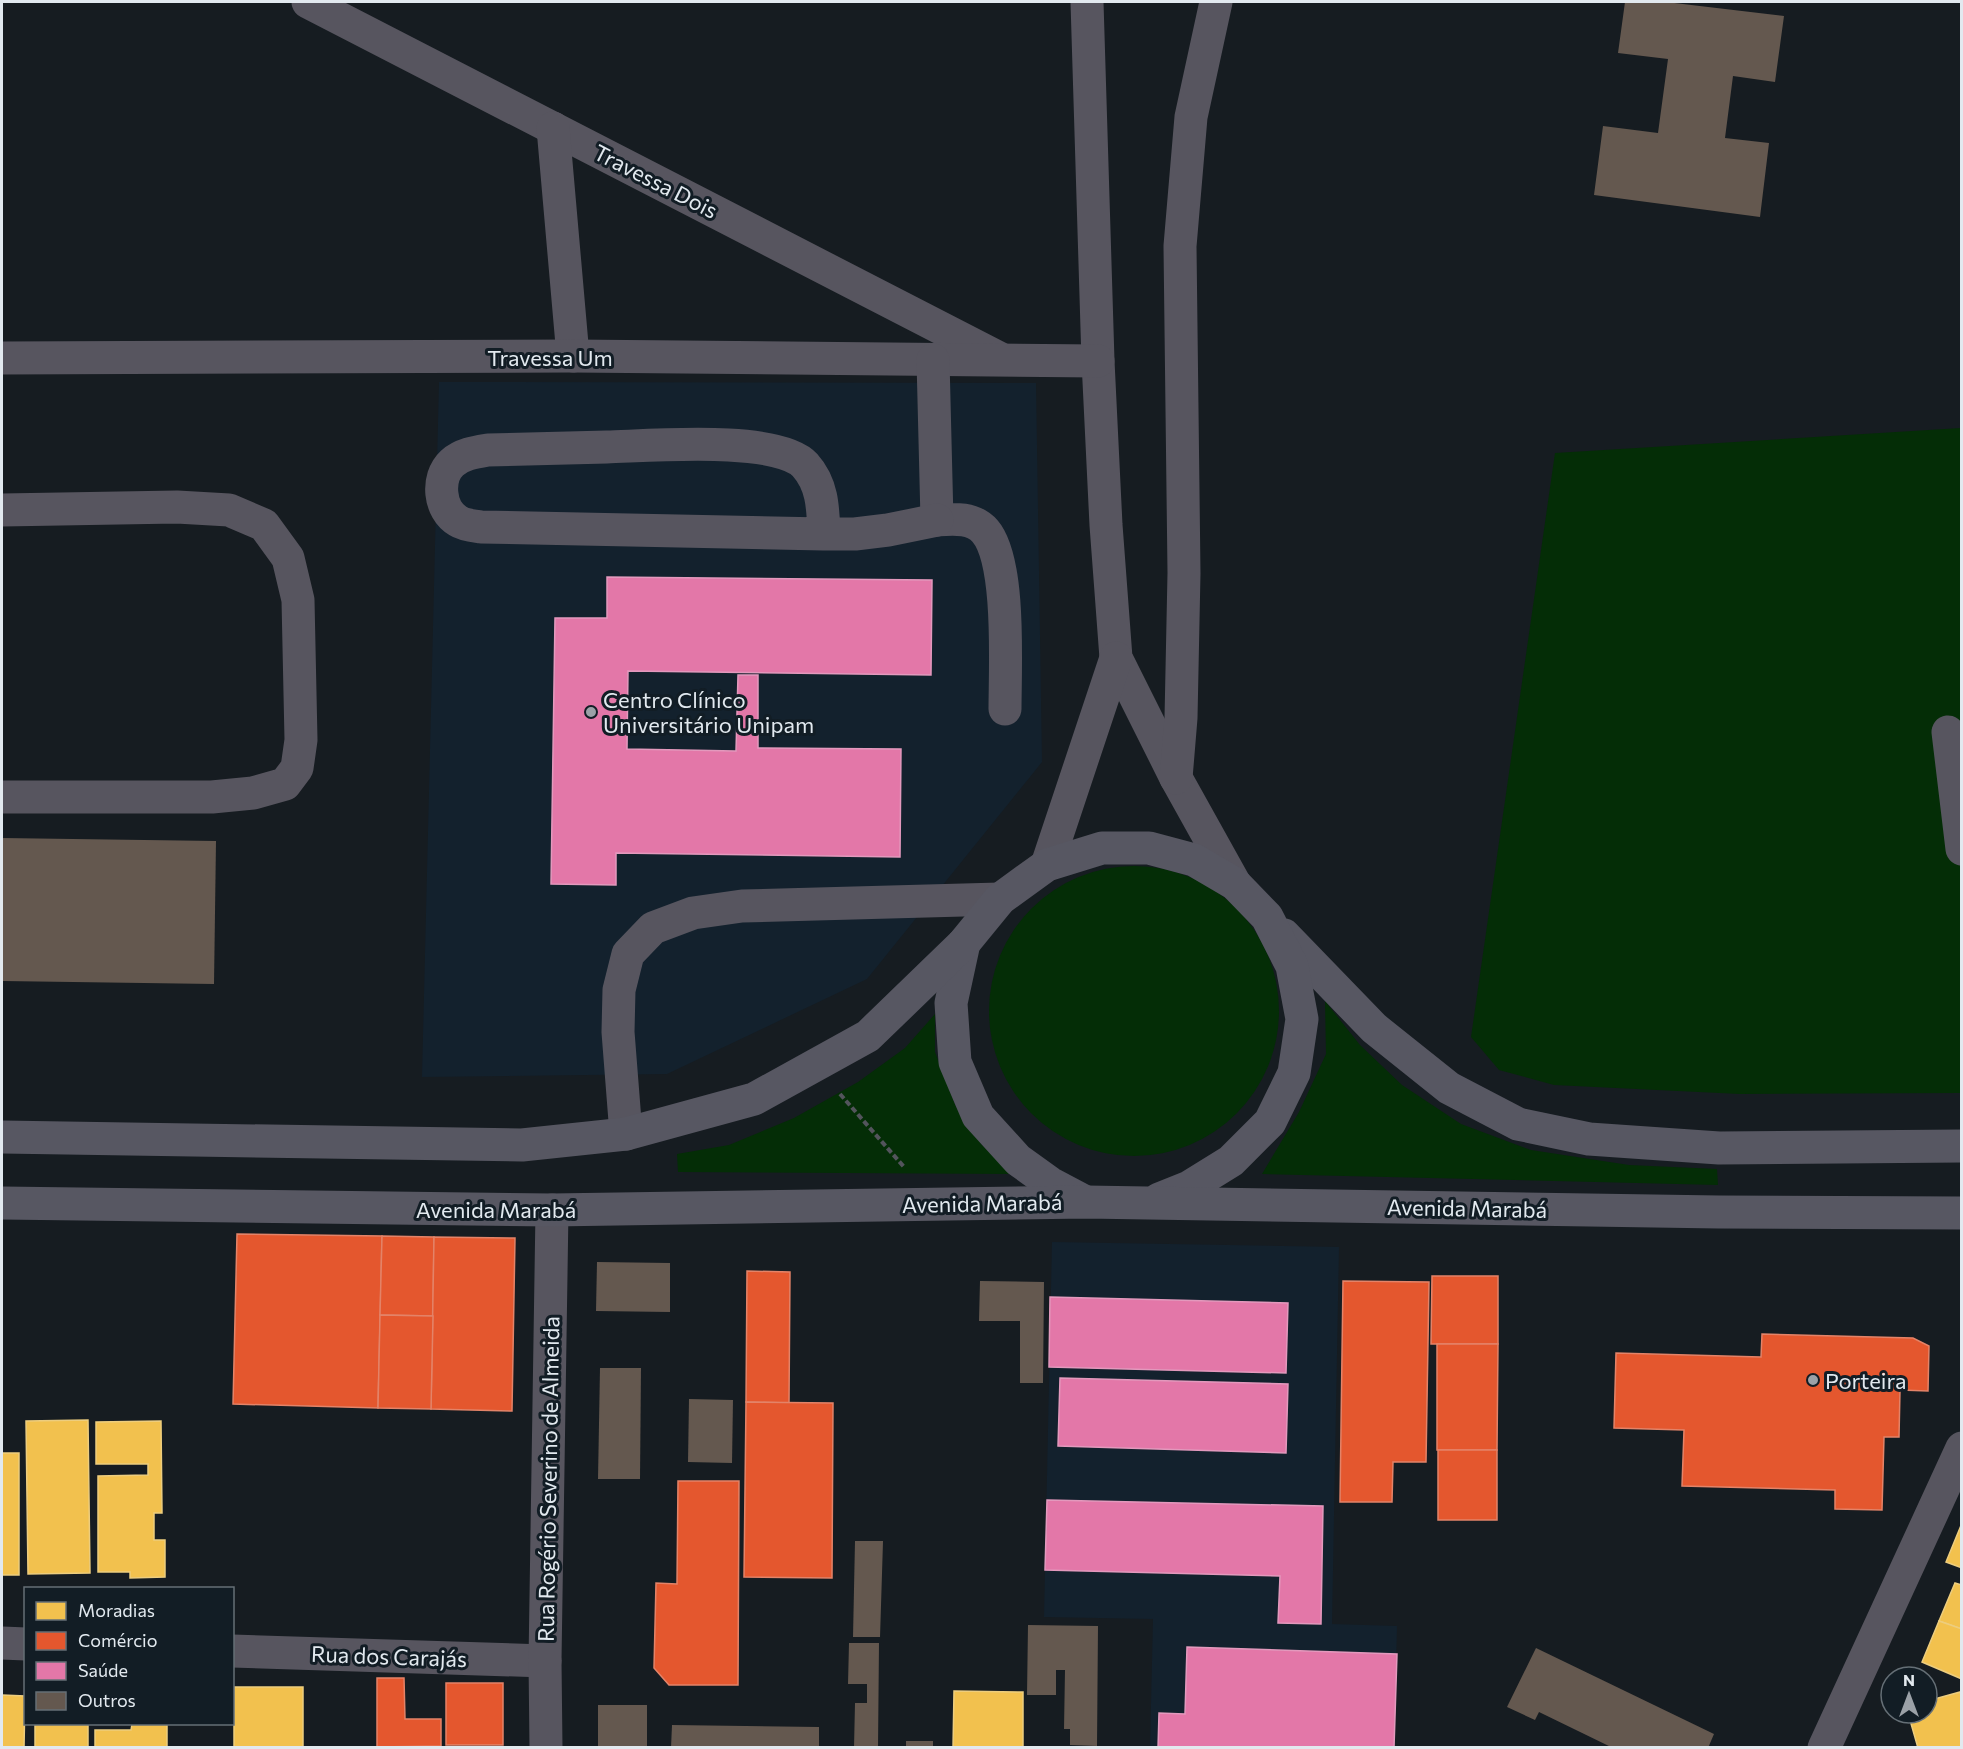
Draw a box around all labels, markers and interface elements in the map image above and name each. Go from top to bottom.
street label: Travessa Dois [590,138,722,224]
street label: Travessa Um [487,344,613,371]
place label: Centro Clínico Universitário Unipam [603,686,814,738]
marker: Centro Clínico Universitário Unipam [584,705,598,719]
street label: Avenida Marabá [902,1188,1062,1218]
street label: Avenida Marabá [1387,1193,1547,1223]
street label: Avenida Marabá [416,1196,576,1223]
street label: Rua Rogério Severino de Almeida [532,1316,564,1642]
place label: Porteira [1825,1367,1907,1394]
marker: Porteira [1806,1373,1820,1387]
legend [24,1587,234,1725]
text: Moradias [78,1599,155,1621]
text: Comércio [78,1629,157,1651]
street label: Rua dos Carajás [310,1640,468,1672]
text: Saúde [78,1659,128,1681]
north arrow [1879,1665,1939,1725]
text: N [1903,1670,1915,1689]
text: Outros [78,1689,136,1711]

